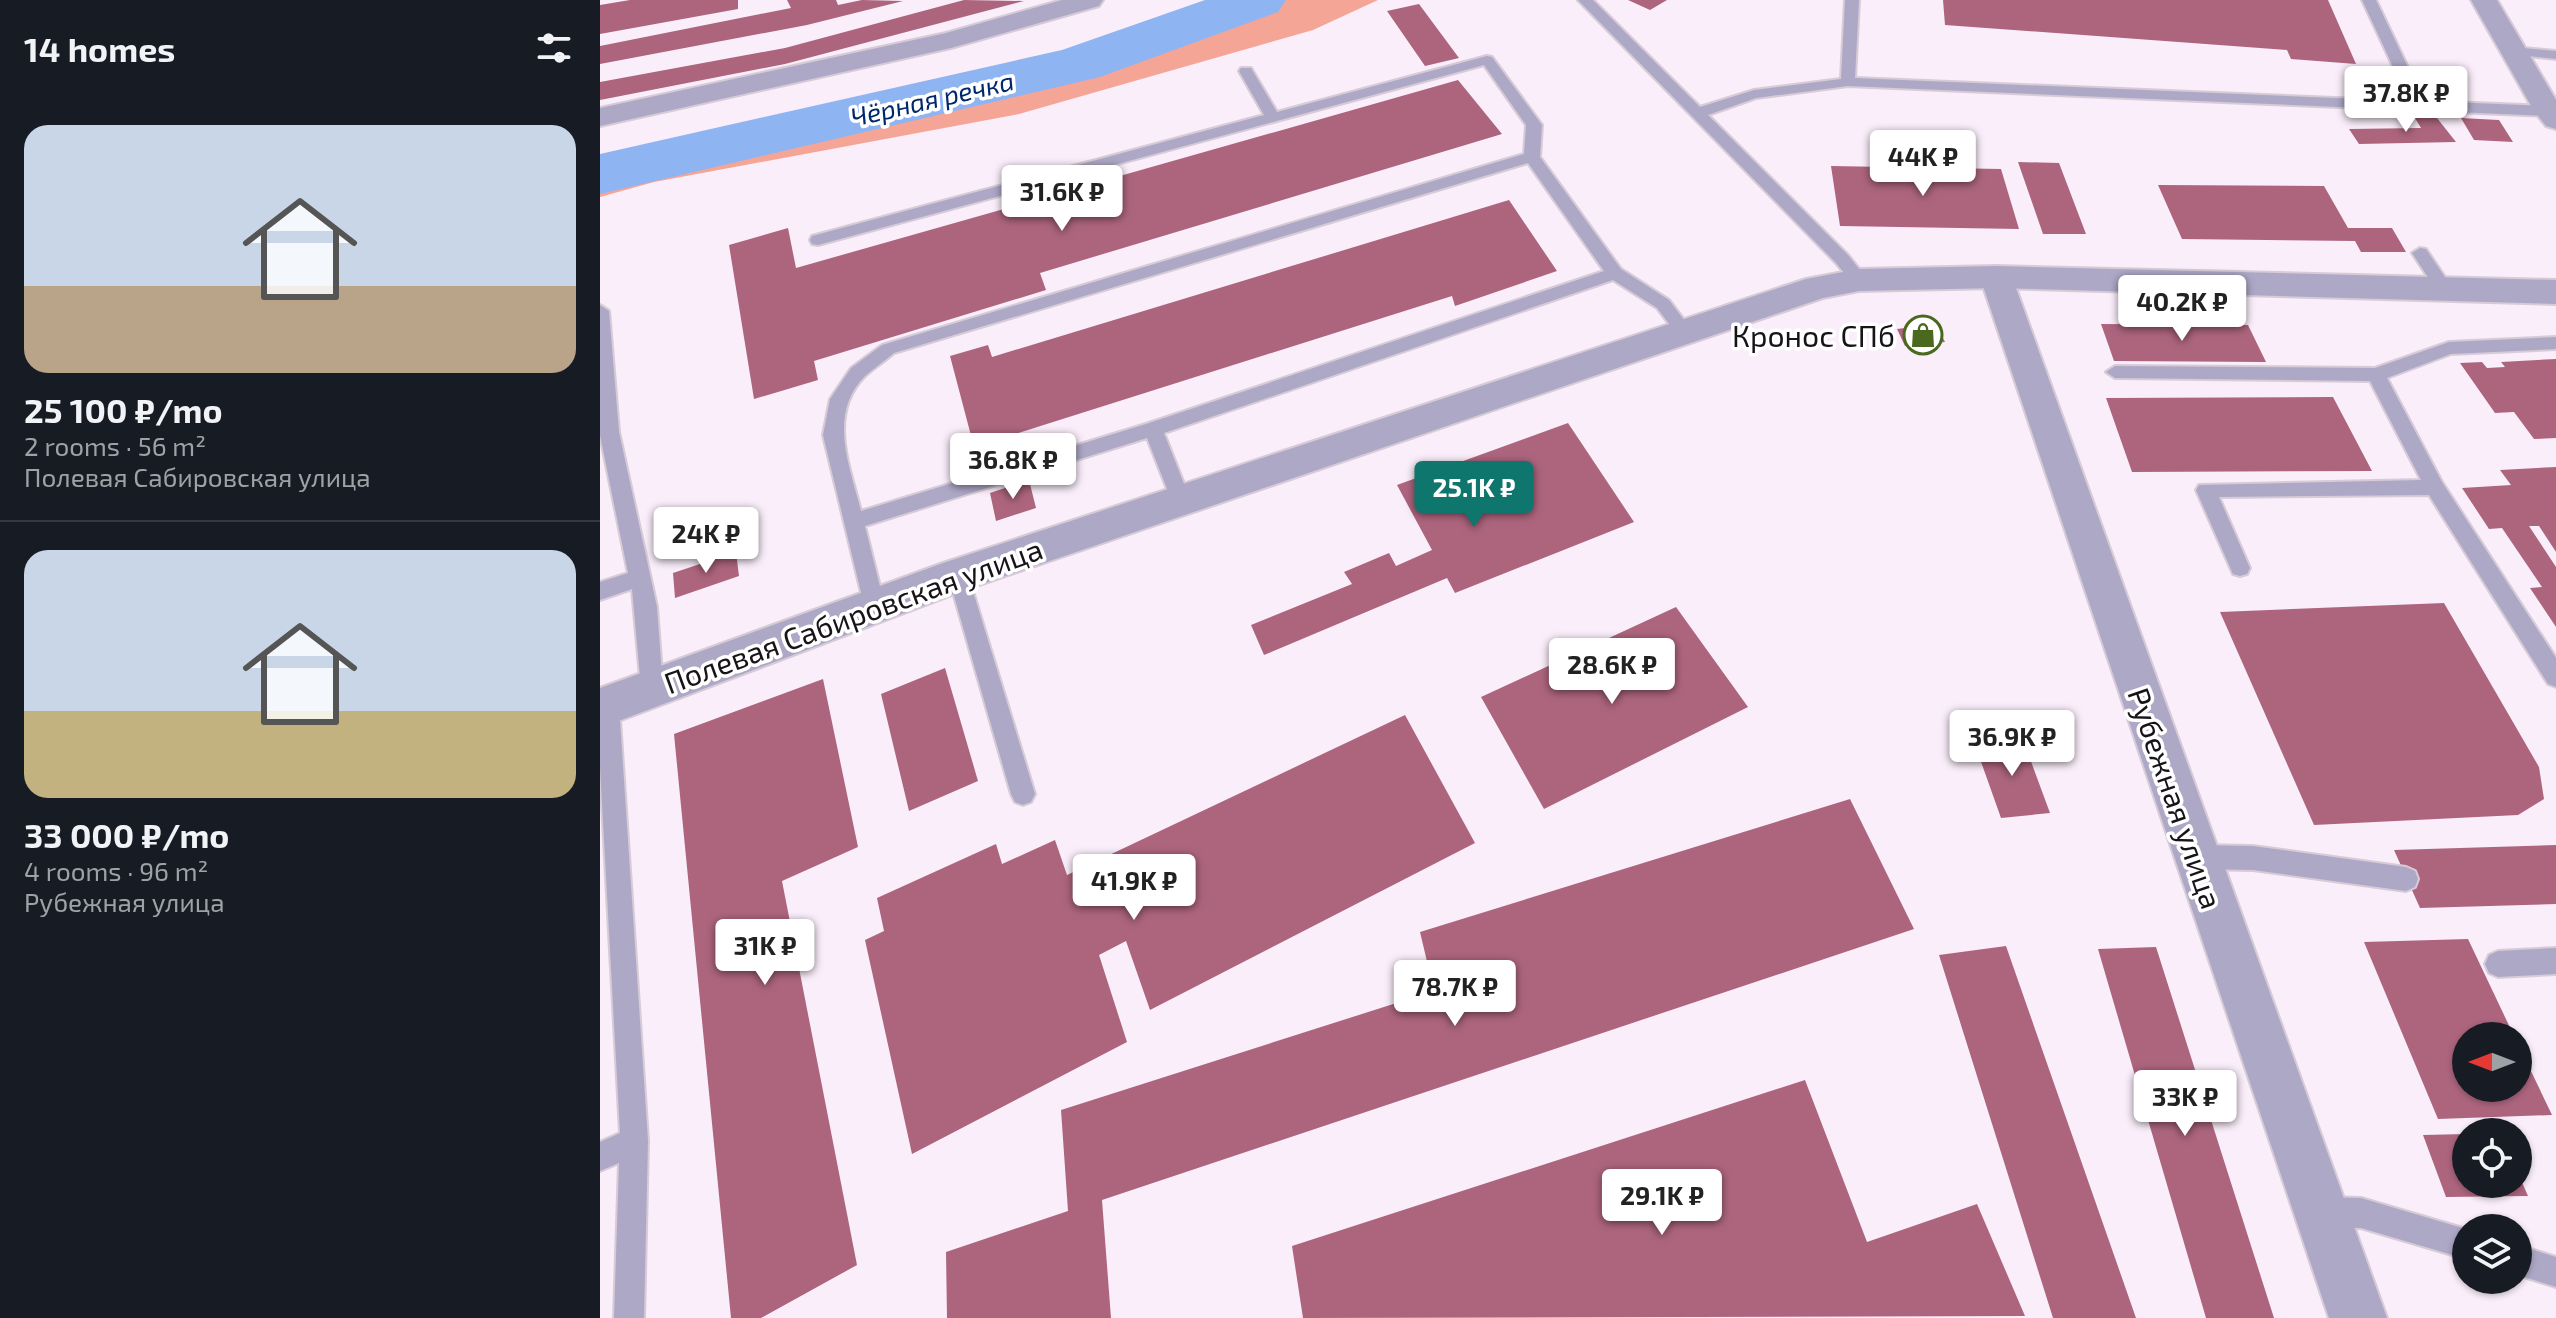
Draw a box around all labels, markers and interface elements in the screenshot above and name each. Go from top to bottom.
icon: filters [532,26,576,70]
text: 14 homes [24,28,175,69]
water label: Чёрная речка [847,64,1017,132]
pin: 37.8K ₽ [2332,66,2480,134]
text: 37.8K ₽ [2362,76,2450,107]
pin: 44K ₽ [1867,130,1979,198]
text: 44K ₽ [1888,140,1958,171]
pin: 31.6K ₽ [988,165,1136,233]
text: 31.6K ₽ [1020,175,1104,206]
icon: home [228,177,372,321]
pin: 40.2K ₽ [2108,275,2256,343]
text: 40.2K ₽ [2136,285,2228,316]
shop icon: Кронос СПб [1902,314,1944,356]
place label: Кронос СПб [1732,317,1895,353]
text: 25 100 ₽/mo [24,389,223,430]
text: 2 rooms · 56 m² [24,430,206,461]
pin: 36.8K ₽ [939,433,1087,501]
text: 36.8K ₽ [968,443,1058,474]
text: Полевая Сабировская улица [24,461,371,492]
pin: 25.1K ₽ [1400,461,1548,529]
text: 25.1K ₽ [1432,471,1516,502]
pin: 24K ₽ [650,507,762,575]
text: 24K ₽ [672,517,740,548]
street label: Полевая Сабировская улица [659,530,1047,701]
icon: home [228,602,372,746]
pin: 28.6K ₽ [1538,638,1686,706]
text: 28.6K ₽ [1567,648,1657,679]
street label: Рубежная улица [2120,683,2231,914]
pin: 36.9K ₽ [1938,710,2086,778]
text: 36.9K ₽ [1968,720,2056,751]
text: 33 000 ₽/mo [24,814,229,855]
pin: 41.9K ₽ [1060,854,1208,922]
text: 4 rooms · 96 m² [24,855,208,886]
text: 41.9K ₽ [1091,864,1177,895]
text: Рубежная улица [24,886,225,917]
pin: 31K ₽ [709,919,821,987]
text: 31K ₽ [733,929,797,960]
pin: 78.7K ₽ [1381,960,1529,1028]
text: 78.7K ₽ [1412,970,1498,1001]
north arrow [2452,1022,2532,1102]
map controls [2452,1022,2532,1294]
pin: 33K ₽ [2129,1070,2241,1138]
text: 33K ₽ [2152,1080,2218,1111]
button: locate [2452,1118,2532,1198]
pin: 29.1K ₽ [1588,1169,1736,1237]
text: 29.1K ₽ [1620,1179,1704,1210]
button: layers [2452,1214,2532,1294]

